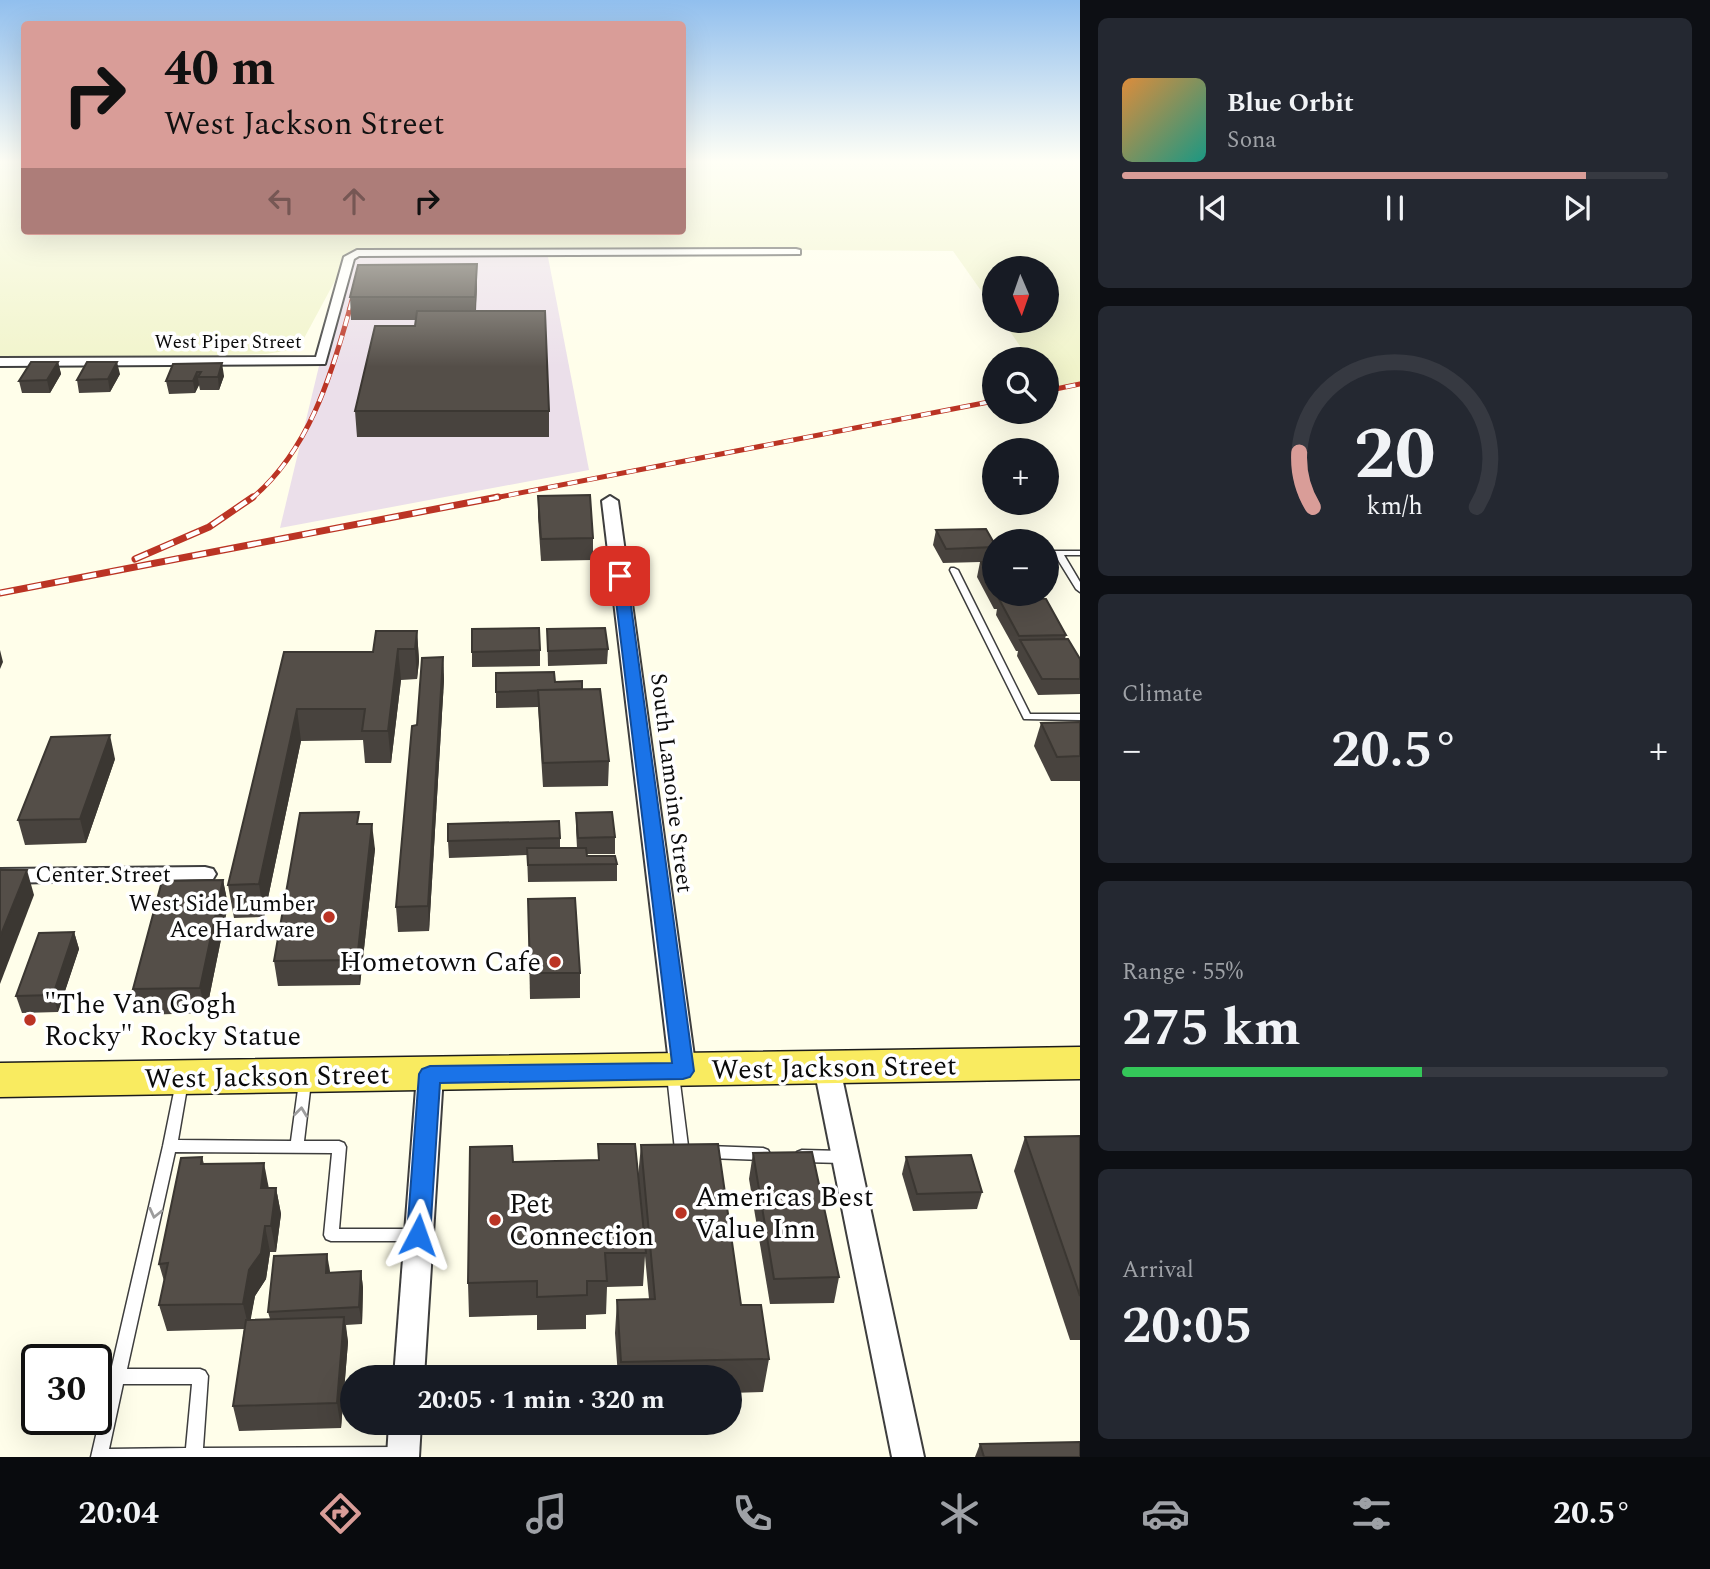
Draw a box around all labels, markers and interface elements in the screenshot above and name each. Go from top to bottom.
text: 40 m [164,32,275,107]
icon: right [49,49,140,140]
text: Blue Orbit [1227,83,1354,123]
text: West Jackson Street [164,100,444,149]
text: Sona [1227,123,1277,158]
icon: left [262,182,300,220]
icon: ahead [335,182,373,220]
icon: right [408,182,446,220]
icon: previous [1194,189,1232,227]
icon: pause [1376,189,1414,227]
icon: next [1558,189,1596,227]
north arrow [982,256,1059,332]
map controls [982,256,1059,606]
street label: West Piper Street [154,328,302,357]
button: search [982,347,1059,424]
text: 20 [1354,400,1436,511]
button: + [982,438,1059,515]
text: km/h [1367,487,1423,525]
button: − [982,529,1059,606]
pin [590,546,650,606]
icon: arrive [601,557,639,595]
street label: South Lamoine Street [640,671,702,895]
text: Climate [1122,677,1203,712]
text: 20.5° [1331,711,1459,790]
text: − [1122,722,1141,780]
text: + [1649,722,1668,780]
street label: Center Street [35,858,171,893]
place label: West Side Lumber Ace Hardware [129,887,315,948]
marker: West Side Lumber Ace Hardware [321,909,337,925]
place label: Hometown Cafe [339,941,541,984]
marker: Hometown Cafe [547,954,563,970]
text: Range · 55% [1122,955,1243,990]
place label: "The Van Gogh Rocky" Rocky Statue [44,983,301,1058]
text: 275 km [1122,989,1301,1068]
marker: "The Van Gogh Rocky" Rocky Statue [22,1012,38,1028]
street label: West Jackson Street [711,1044,957,1092]
street label: West Jackson Street [144,1053,390,1101]
one-way arrow [294,1106,309,1117]
place label: Americas Best Value Inn [695,1176,874,1251]
place label: Pet Connection [509,1183,654,1258]
position arrow [381,1198,455,1272]
marker: Americas Best Value Inn [673,1205,689,1221]
one-way arrow [149,1207,164,1219]
marker: Pet Connection [487,1212,503,1228]
text: Arrival [1122,1253,1194,1288]
text: 20:05 [1122,1287,1253,1366]
speed limit sign: 30 [21,1344,112,1435]
text: 20:05 · 1 min · 320 m [417,1380,665,1420]
text: 20:04 [79,1489,159,1538]
icon: directions [316,1489,365,1538]
icon: music [522,1489,571,1538]
icon: phone [728,1489,777,1538]
icon: climate [935,1489,984,1538]
icon: car [1141,1489,1190,1538]
icon: filters [1347,1489,1396,1538]
text: 20.5° [1553,1489,1631,1538]

